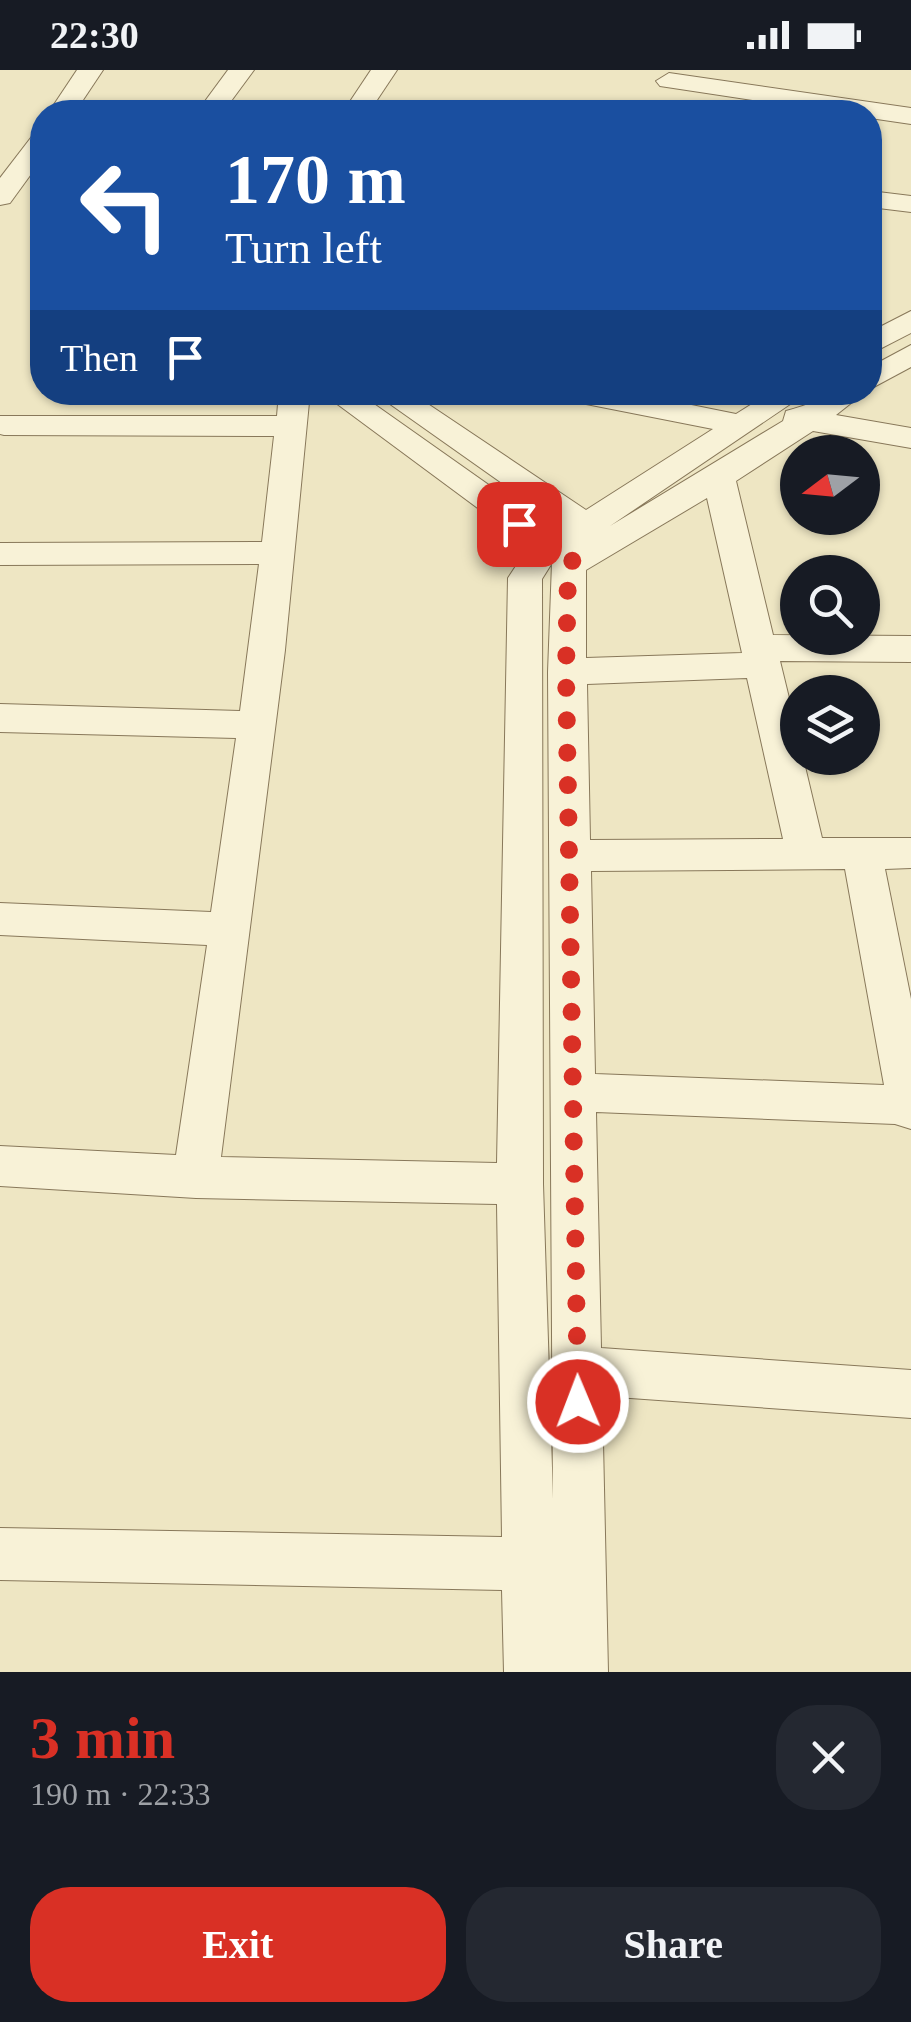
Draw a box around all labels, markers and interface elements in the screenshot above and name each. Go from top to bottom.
text: 22:30 [50,14,139,56]
icon: left [60,140,190,270]
text: 170 m [225,141,406,218]
text: Turn left [225,223,382,273]
icon: arrive [158,330,213,385]
text: Then [60,337,138,379]
north arrow [780,435,880,535]
map controls [780,435,880,775]
pin [477,482,562,567]
icon: arrive [492,497,547,552]
button: search [780,555,880,655]
button: layers [780,675,880,775]
position arrow [526,1350,630,1454]
text: 3 min [30,1705,175,1771]
button: close [776,1705,881,1810]
text: 190 m · 22:33 [30,1776,210,1812]
button: Exit [30,1887,446,2002]
button: Share [466,1887,881,2002]

